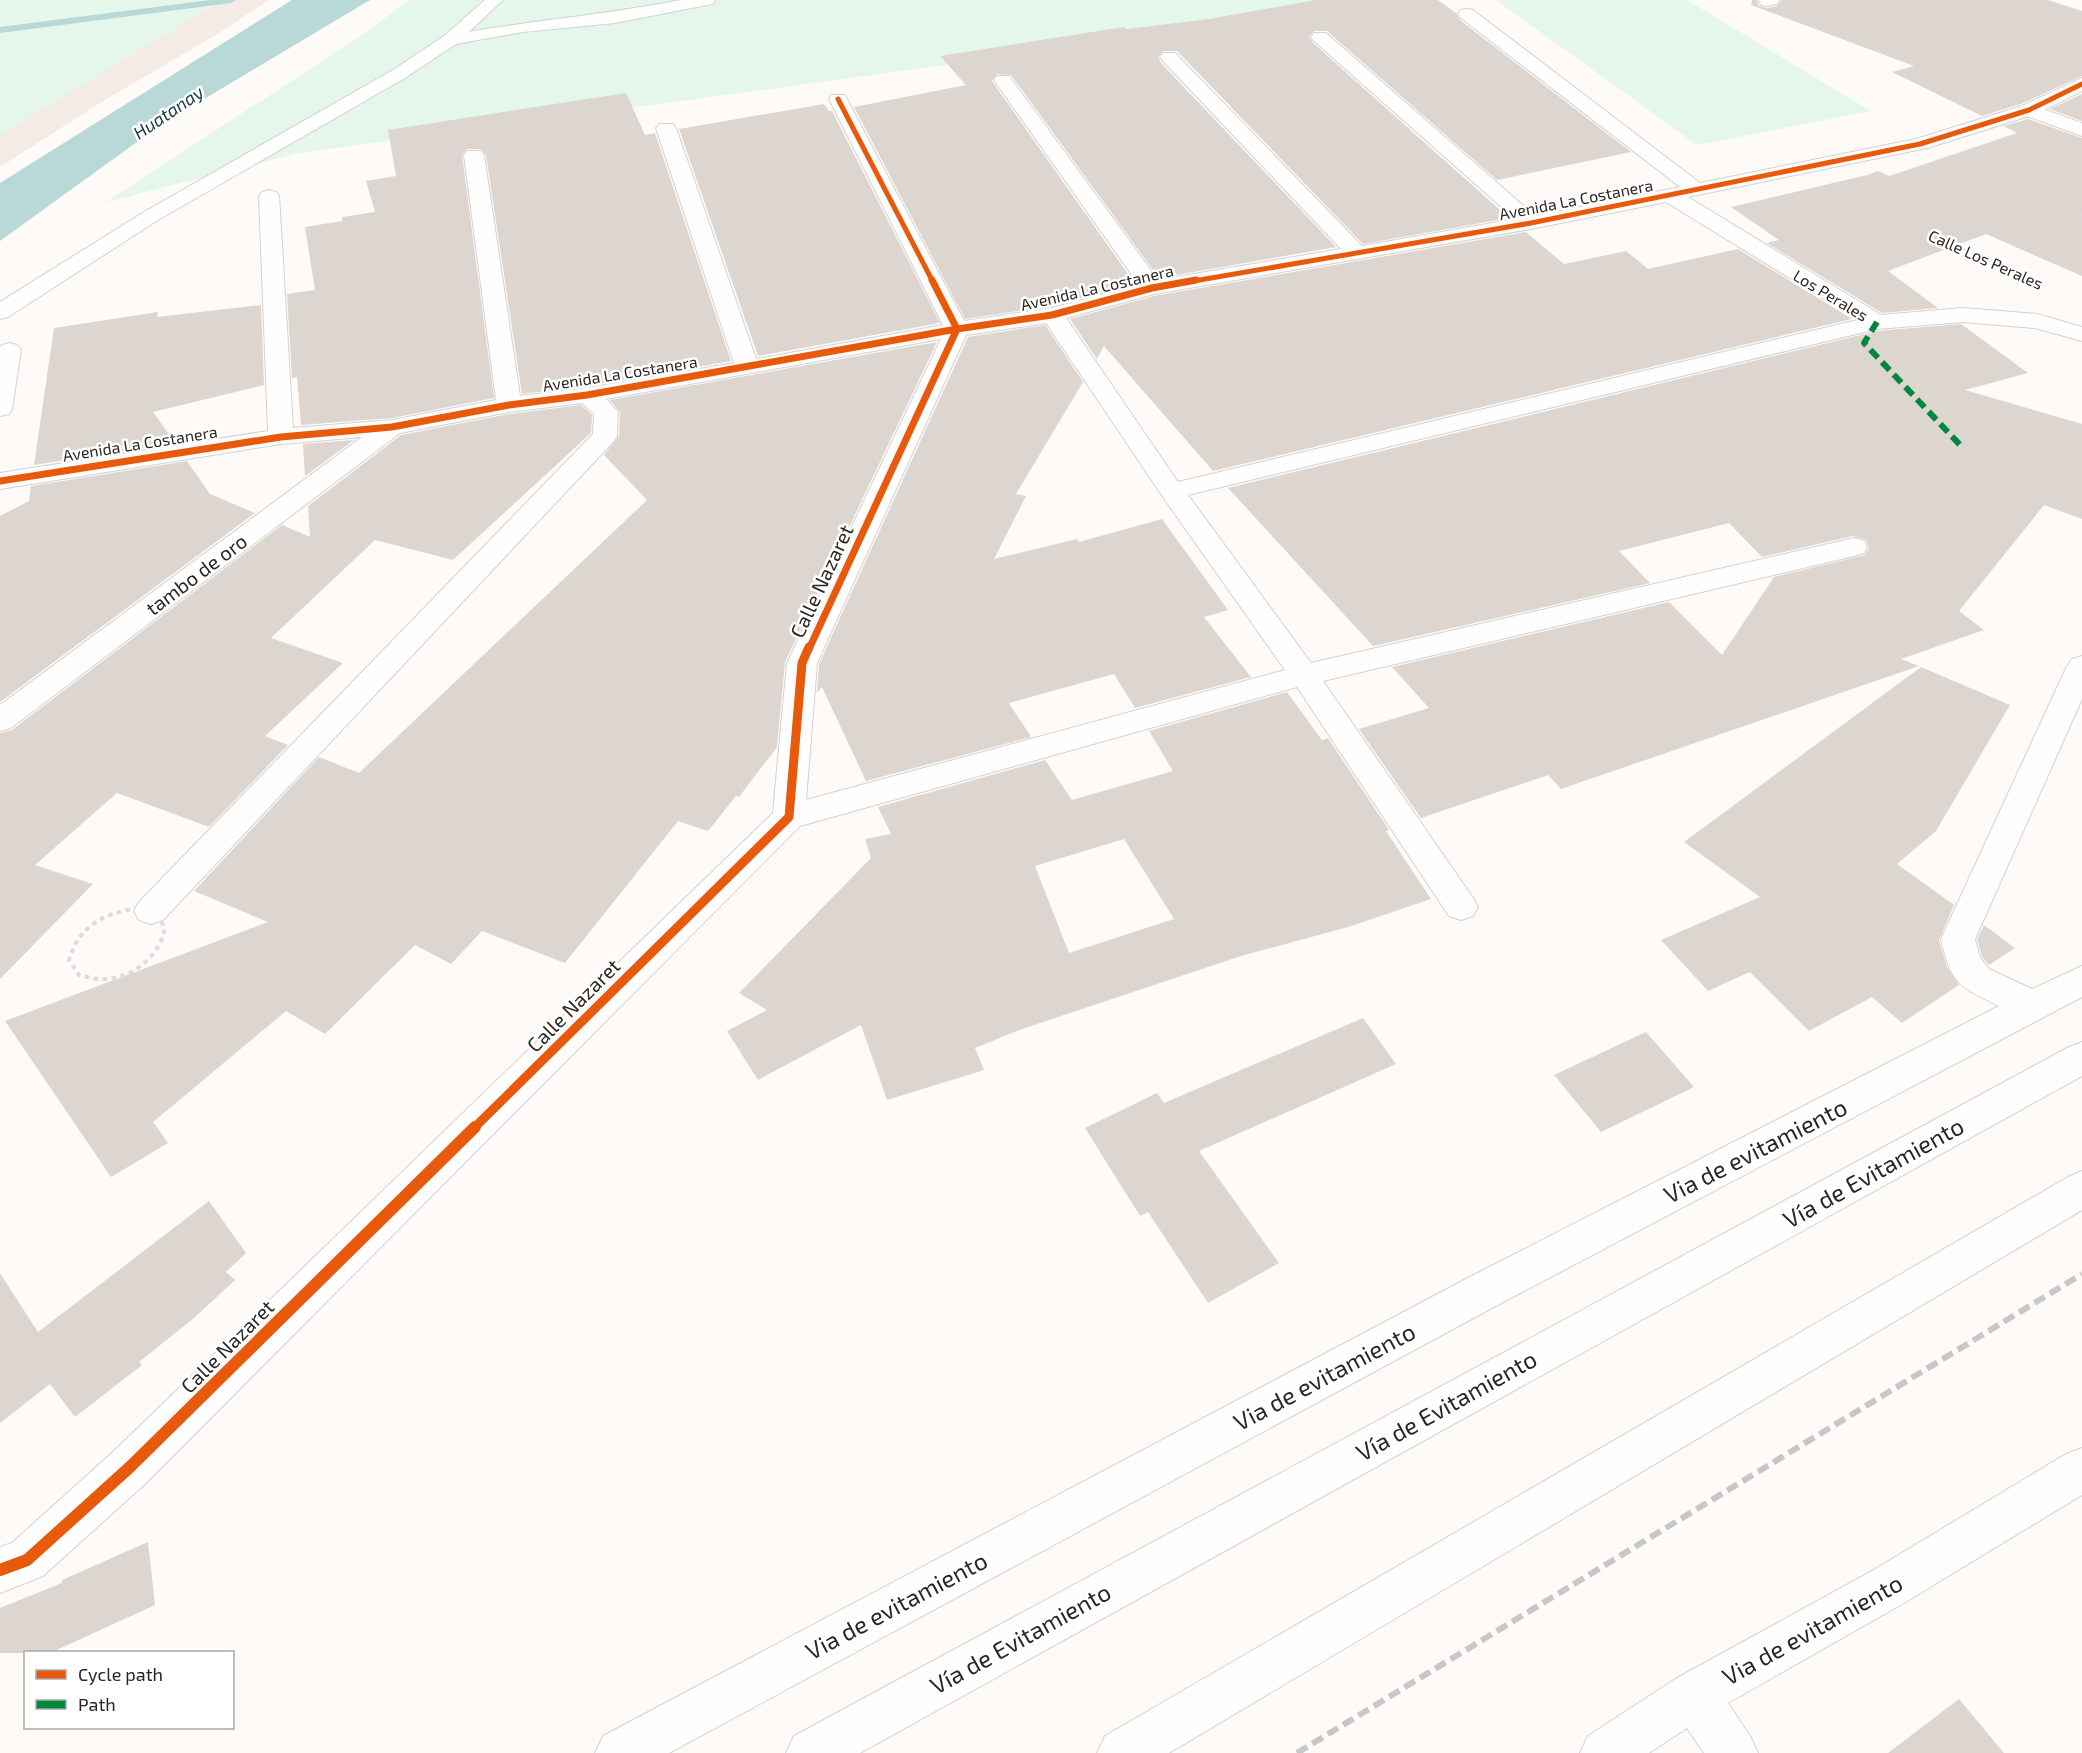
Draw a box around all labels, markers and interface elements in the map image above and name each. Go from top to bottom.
water label: Huatanay [129,80,208,143]
street label: Avenida La Costanera [1497,175,1655,223]
street label: Calle Los Perales [1926,225,2046,293]
street label: Avenida La Costanera [1019,260,1175,314]
street label: Los Perales [1790,265,1872,325]
street label: Avenida La Costanera [541,351,699,395]
street label: Avenida La Costanera [61,421,219,465]
street label: Calle Nazaret [784,520,858,641]
street label: tambo de oro [141,528,251,620]
street label: Calle Nazaret [521,953,625,1057]
street label: Via de evitamiento [1659,1091,1851,1209]
street label: Vía de Evitamiento [1778,1110,1968,1234]
street label: Calle Nazaret [175,1294,279,1398]
street label: Via de evitamiento [1228,1316,1420,1436]
street label: Vía de Evitamiento [1351,1343,1541,1467]
street label: Via de evitamiento [800,1545,992,1665]
street label: Via de evitamiento [1717,1567,1907,1691]
street label: Vía de Evitamiento [925,1576,1115,1700]
legend [24,1651,234,1729]
text: Cycle path [78,1663,163,1685]
text: Path [78,1693,116,1715]

